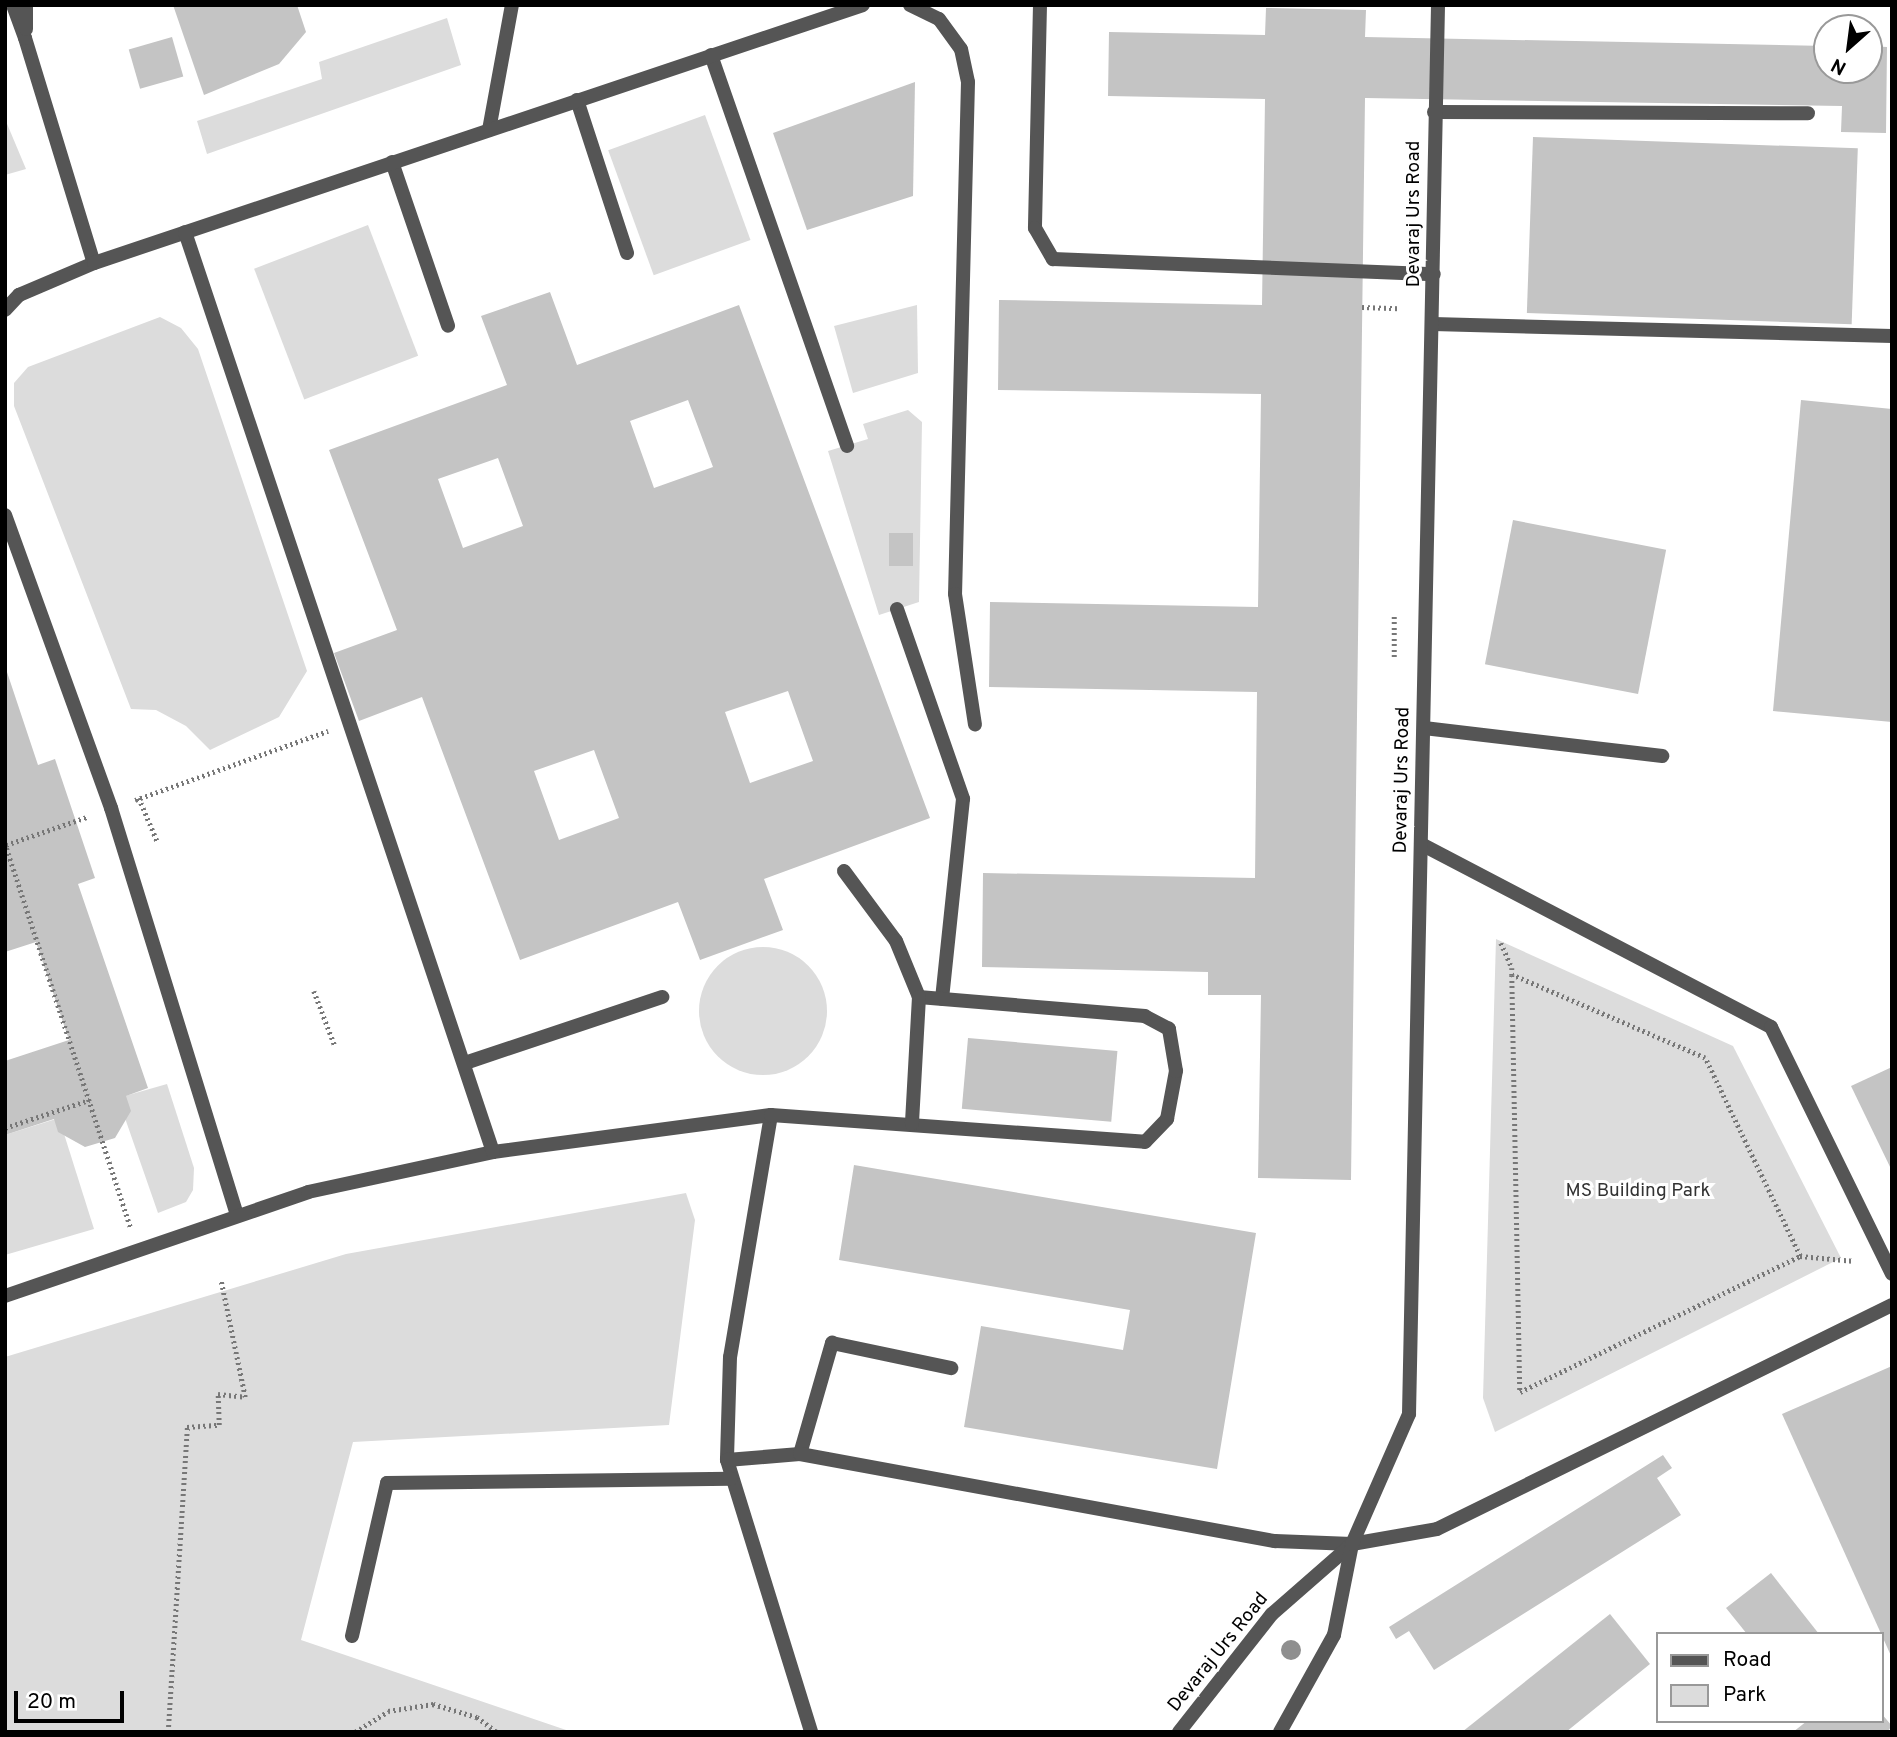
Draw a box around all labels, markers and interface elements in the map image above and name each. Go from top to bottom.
north arrow [1813,14,1883,84]
text: N [1827,52,1851,80]
street label: Devaraj Urs Road [1404,141,1426,287]
street label: Devaraj Urs Road [1390,706,1416,854]
park label: MS Building Park [1566,1181,1710,1203]
street label: Devaraj Urs Road [1164,1589,1274,1717]
legend [1656,1632,1883,1723]
text: Road [1723,1647,1772,1674]
scale bar [18,1678,128,1722]
text: Park [1723,1682,1766,1709]
text: 20 m [27,1689,76,1716]

